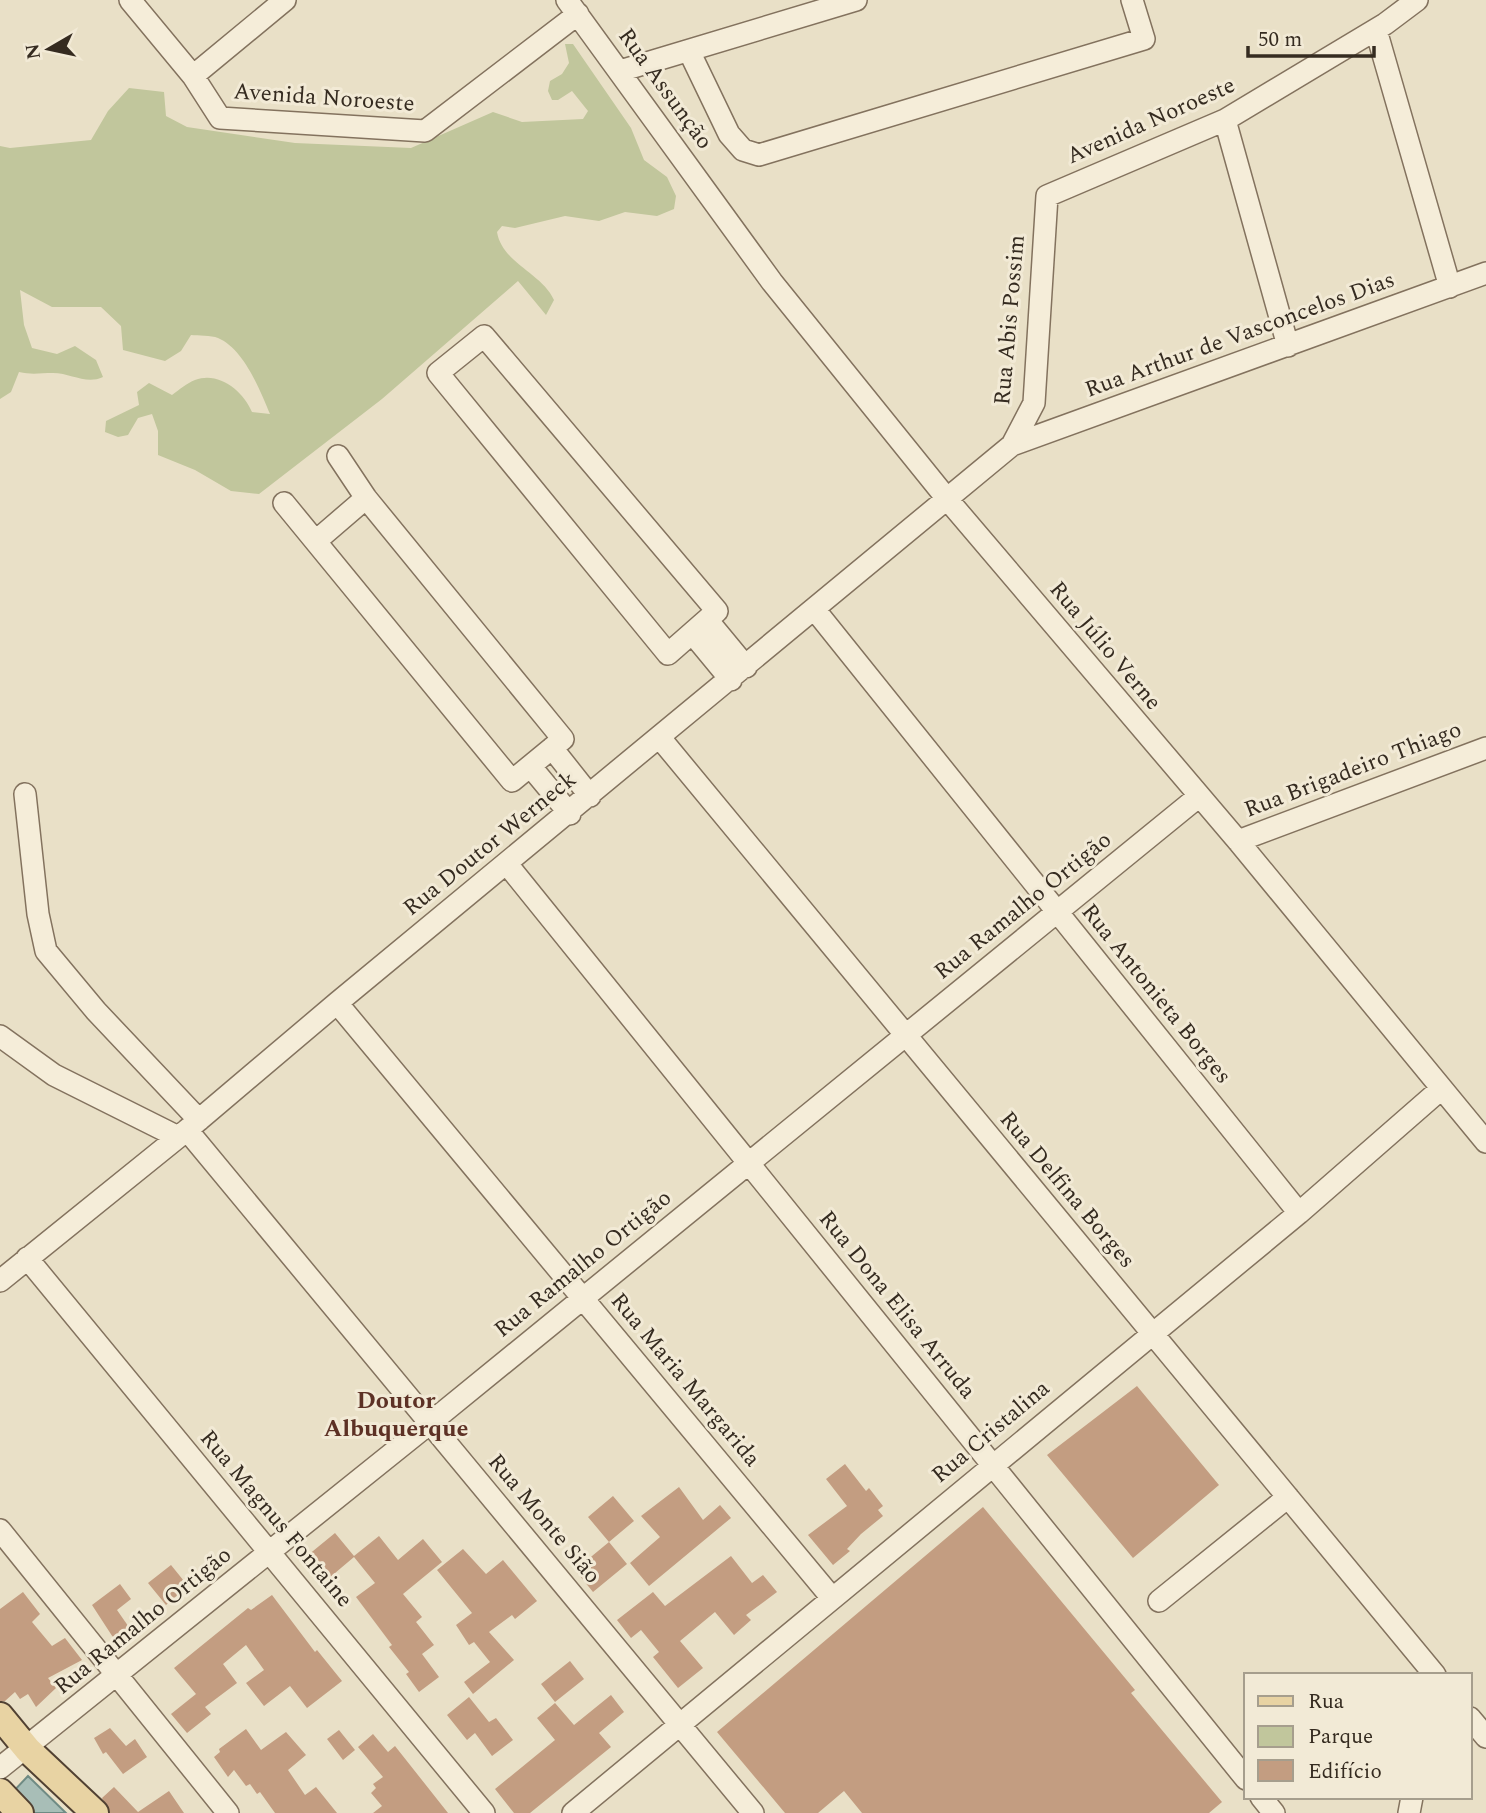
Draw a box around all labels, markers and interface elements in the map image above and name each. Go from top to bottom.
north arrow [14,14,84,84]
scale bar [1248,14,1374,58]
street label: Rua Assunção [609,21,721,157]
text: 50 m [1258,24,1302,56]
text: N [18,41,49,61]
street label: Avenida Noroeste [1061,68,1241,174]
street label: Avenida Noroeste [232,74,416,122]
street label: Rua Abis Possim [985,233,1035,407]
street label: Rua Arthur de Vasconcelos Dias [1080,263,1400,407]
street label: Rua Júlio Verne [1040,574,1170,718]
street label: Rua Brigadeiro Thiago [1239,712,1467,828]
street label: Rua Doutor Werneck [396,763,584,925]
street label: Rua Ramalho Ortigão [927,823,1119,989]
street label: Rua Antonieta Borges [1072,896,1240,1092]
street label: Rua Delfina Borges [990,1103,1144,1277]
street label: Rua Ramalho Ortigão [487,1181,679,1347]
street label: Rua Dona Elisa Arruda [810,1203,984,1407]
street label: Rua Maria Margarida [601,1285,769,1475]
street label: Rua Cristalina [924,1372,1058,1492]
district label: Doutor Albuquerque [324,1383,468,1447]
street label: Rua Magnus Fontaine [191,1422,361,1616]
street label: Rua Monte Sião [479,1446,609,1592]
street label: Rua Ramalho Ortigão [47,1538,239,1704]
legend [1244,1673,1472,1799]
text: Rua [1308,1686,1345,1718]
text: Parque [1308,1721,1373,1753]
text: Edifício [1308,1756,1382,1788]

